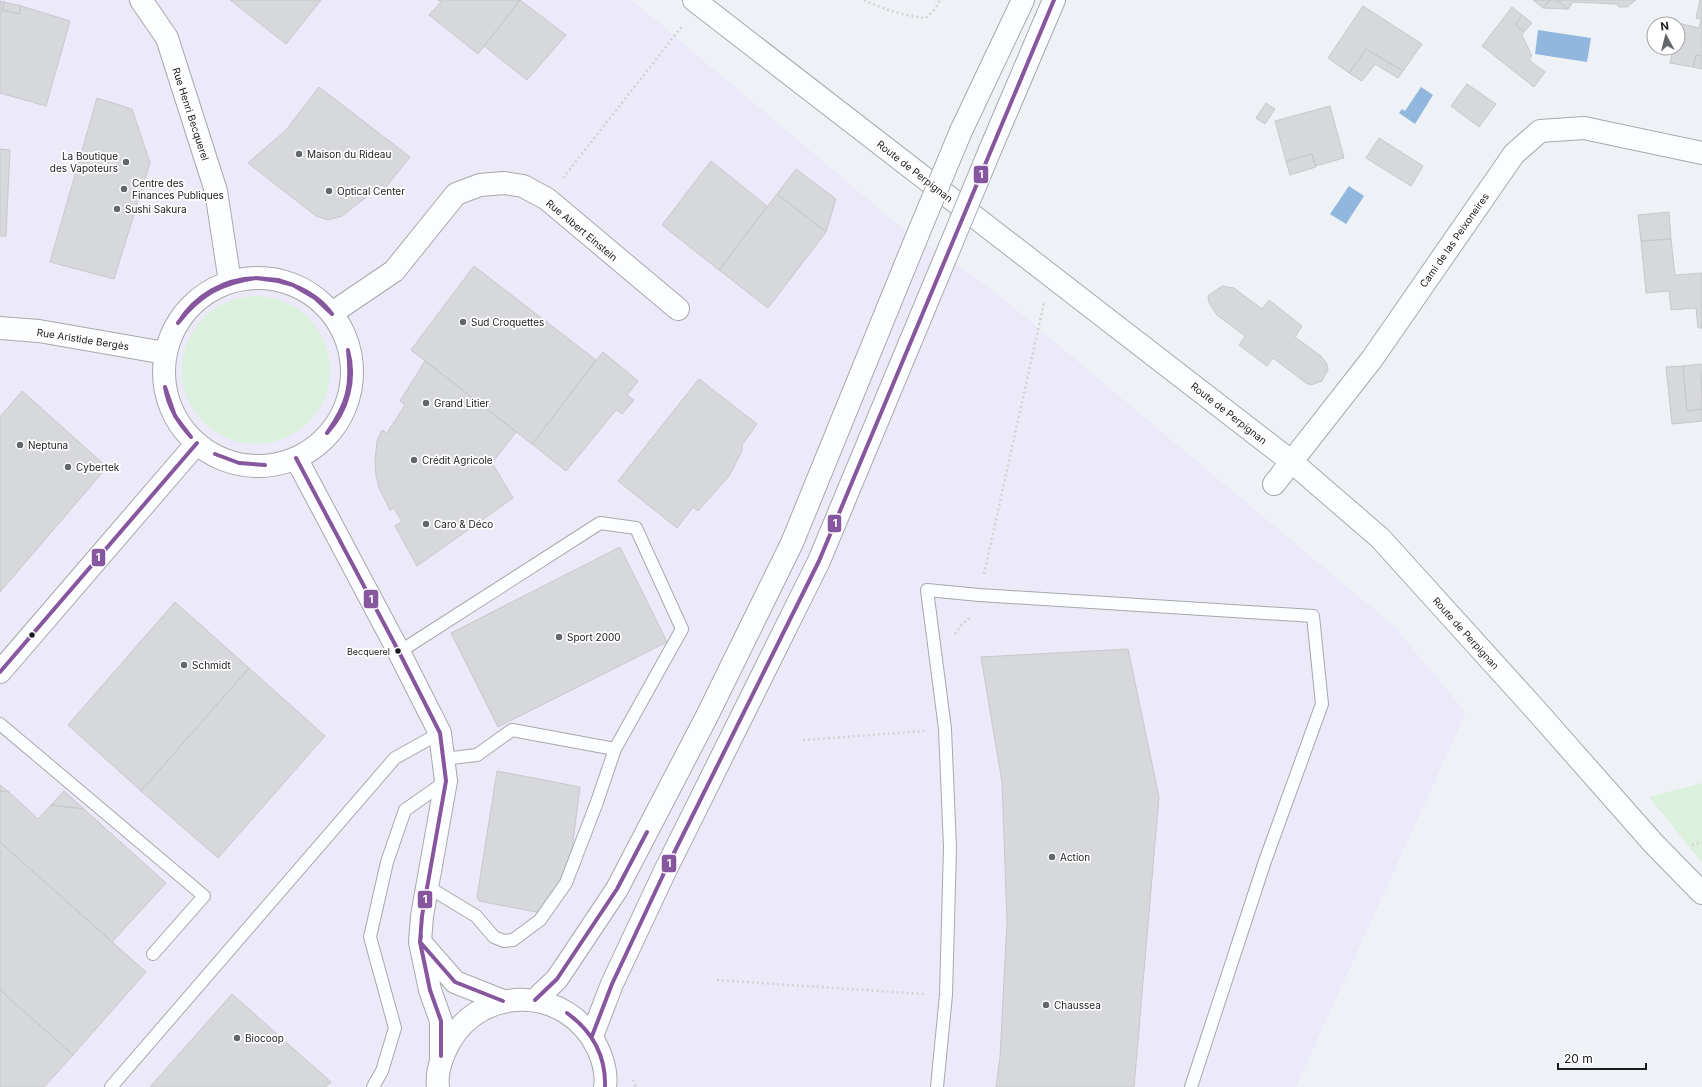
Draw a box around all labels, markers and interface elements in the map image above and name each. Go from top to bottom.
north arrow [1646,16,1686,56]
text: N [1660,19,1670,34]
street label: Rue Henri Becquerel [170,66,212,162]
street label: Route de Perpignan [875,138,955,204]
place label: Maison du Rideau [307,148,391,160]
marker: Maison du Rideau [294,149,304,159]
place label: La Boutique des Vapoteurs [50,150,118,174]
marker: La Boutique des Vapoteurs [121,157,131,167]
line badge: 1 [973,165,989,184]
text: 1 [979,167,984,181]
place label: Centre des Finances Publiques [132,177,224,201]
marker: Centre des Finances Publiques [119,184,129,194]
place label: Optical Center [337,185,405,197]
marker: Optical Center [324,186,334,196]
street label: Cami de las Peixoneires [1417,190,1491,290]
street label: Rue Albert Einstein [544,197,620,263]
place label: Sushi Sakura [125,203,187,215]
marker: Sushi Sakura [112,204,122,214]
place label: Sud Croquettes [471,316,544,328]
marker: Sud Croquettes [458,317,468,327]
street label: Rue Aristide Bergès [36,326,130,352]
street label: Route de Perpignan [1189,380,1269,446]
place label: Grand Litier [434,397,489,409]
marker: Grand Litier [421,398,431,408]
place label: Neptuna [28,439,68,451]
marker: Neptuna [15,440,25,450]
place label: Crédit Agricole [422,454,493,466]
marker: Crédit Agricole [409,455,419,465]
place label: Cybertek [76,461,120,473]
marker: Cybertek [63,462,73,472]
line badge: 1 [827,514,842,533]
text: 1 [833,516,838,530]
place label: Caro & Déco [434,518,493,530]
marker: Caro & Déco [421,519,431,529]
line badge: 1 [91,548,106,567]
text: 1 [96,550,101,564]
line badge: 1 [363,589,379,609]
text: 1 [369,592,374,606]
street label: Route de Perpignan [1430,594,1502,672]
unlabelled marker [27,630,37,640]
place label: Sport 2000 [567,631,621,643]
marker: Sport 2000 [554,632,564,642]
place label: Becquerel [347,646,390,657]
marker: Becquerel [393,646,403,656]
place label: Schmidt [192,659,231,671]
marker: Schmidt [179,660,189,670]
place label: Action [1060,851,1090,863]
marker: Action [1047,852,1057,862]
line badge: 1 [661,854,677,873]
text: 1 [667,856,672,870]
line badge: 1 [417,890,433,909]
text: 1 [423,892,428,906]
place label: Chaussea [1054,999,1101,1011]
marker: Chaussea [1041,1000,1051,1010]
place label: Biocoop [245,1032,284,1044]
marker: Biocoop [232,1033,242,1043]
scale bar [1558,1045,1646,1071]
text: 20 m [1564,1051,1593,1066]

